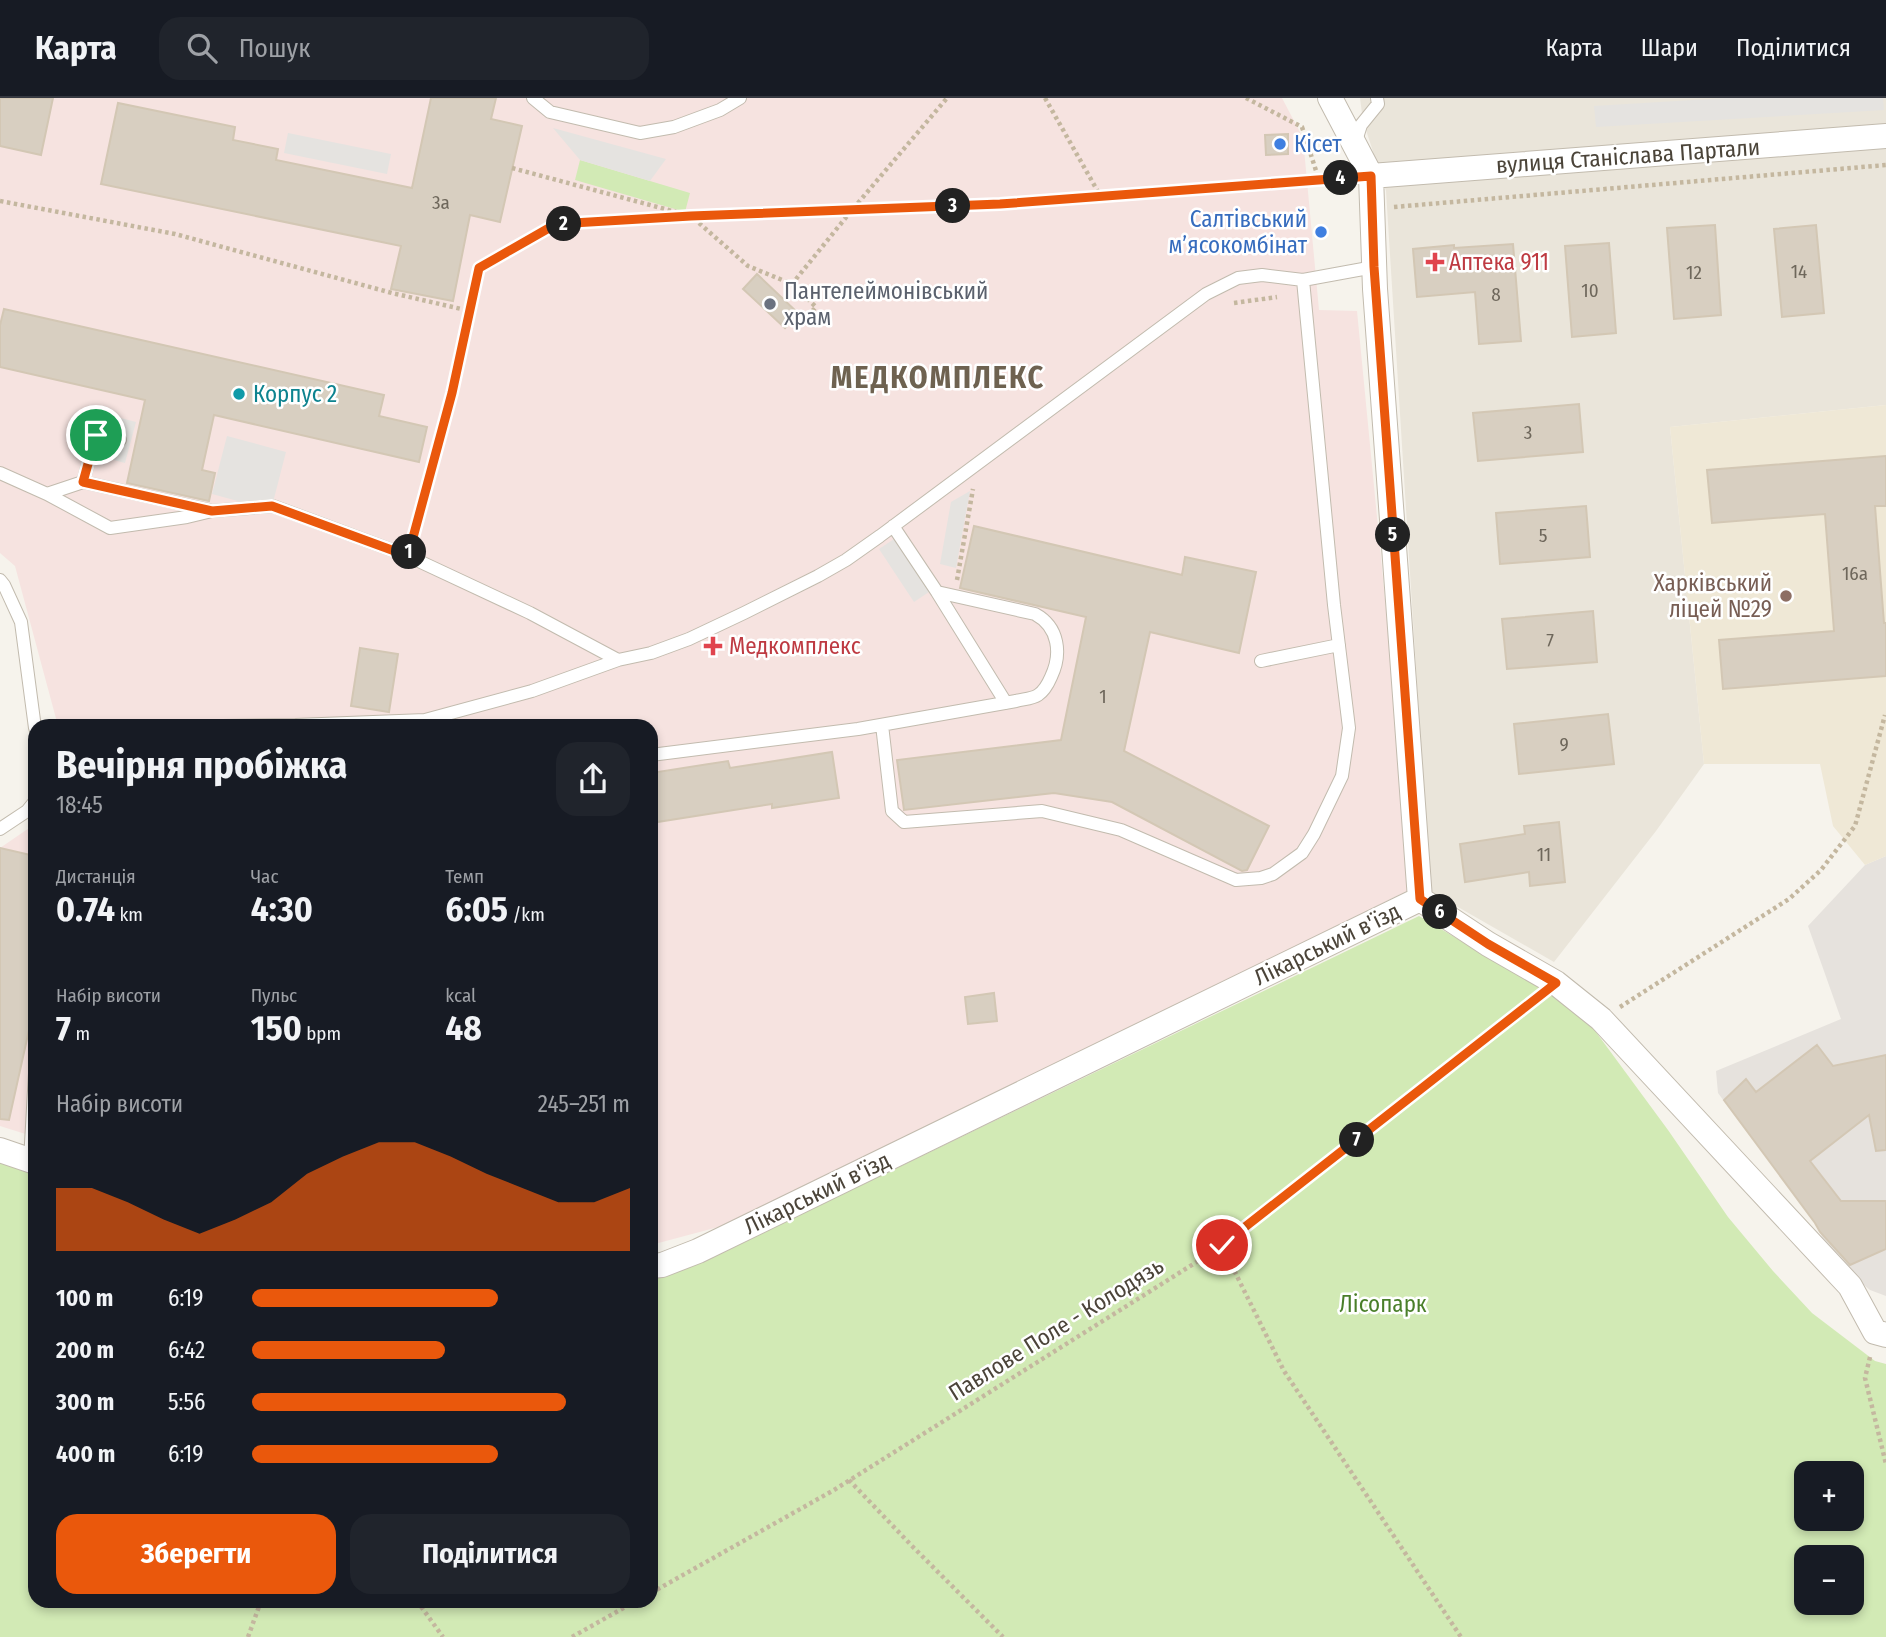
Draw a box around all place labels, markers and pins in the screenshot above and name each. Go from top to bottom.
place label: Кісет [1294,130,1342,158]
marker: Кісет [1272,136,1288,152]
pin: 4 [1324,160,1358,196]
pin: 3 [936,188,970,224]
place label: Салтівський мʼясокомбінат [1168,205,1308,259]
pin: 2 [546,206,582,242]
marker: Салтівський мʼясокомбінат [1313,224,1329,240]
place label: Аптека 911 [1449,248,1549,276]
marker: Аптека 911 [1427,254,1443,270]
place label: Пантелеймонівський храм [784,277,988,331]
marker: Пантелеймонівський храм [762,296,778,312]
place label: Корпус 2 [253,380,337,408]
marker: Корпус 2 [231,386,247,402]
pin [66,405,126,465]
pin: 5 [1376,518,1410,552]
pin: 1 [392,534,426,570]
place label: Харківський ліцей №29 [1653,569,1772,623]
marker: Харківський ліцей №29 [1778,588,1794,604]
place label: Медкомплекс [729,632,861,660]
marker: Медкомплекс [703,636,723,656]
pin: 6 [1422,894,1458,930]
pin: 7 [1340,1122,1374,1158]
pin [1192,1215,1252,1275]

